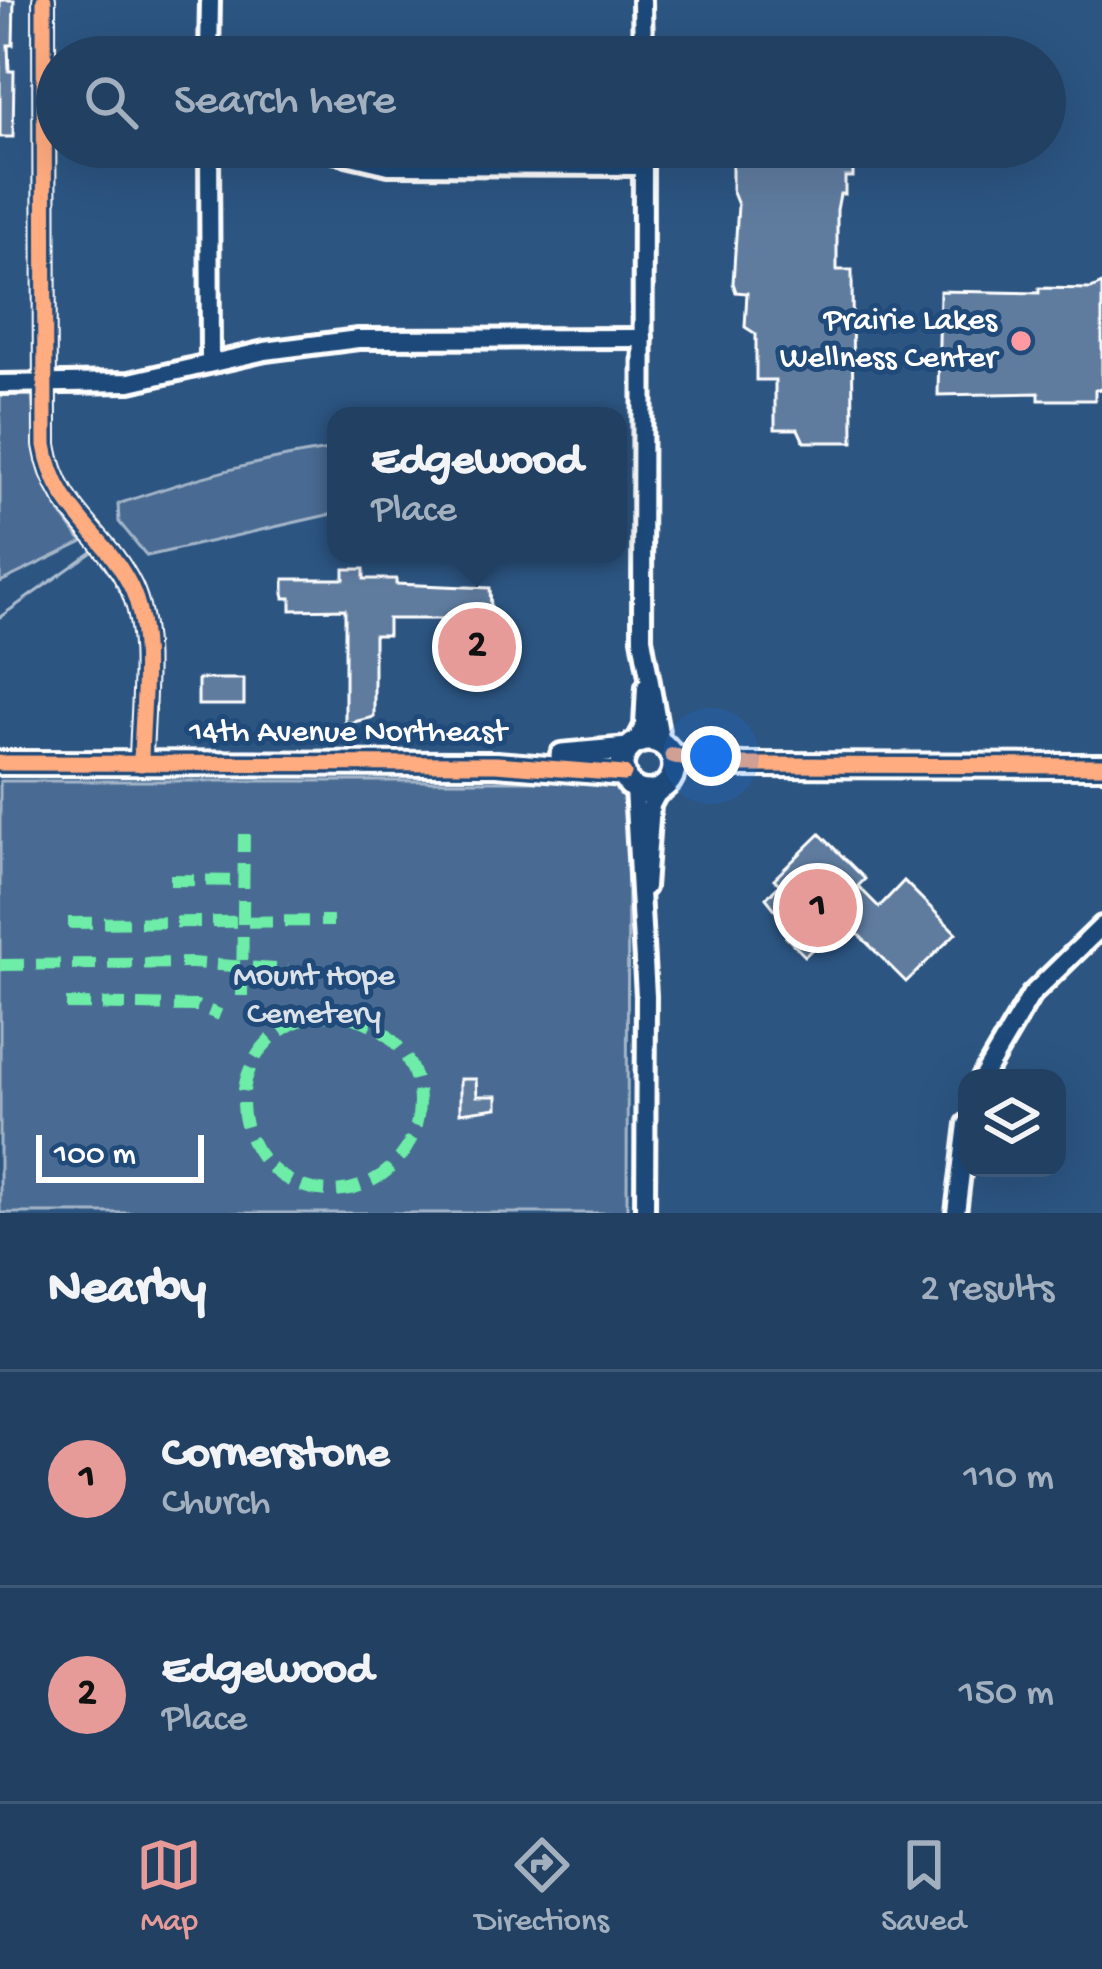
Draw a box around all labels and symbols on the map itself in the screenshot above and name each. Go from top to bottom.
place label: Prairie Lakes Wellness Center [780,303,1000,379]
marker: Prairie Lakes Wellness Center [1008,328,1034,354]
pin: 2 [438,602,516,692]
street label: 14th Avenue Northeast [188,715,509,753]
your location [681,726,741,786]
pin: 1 [779,863,857,953]
park label: Mount Hope Cemetery [233,959,396,1035]
scale bar [36,1129,204,1182]

